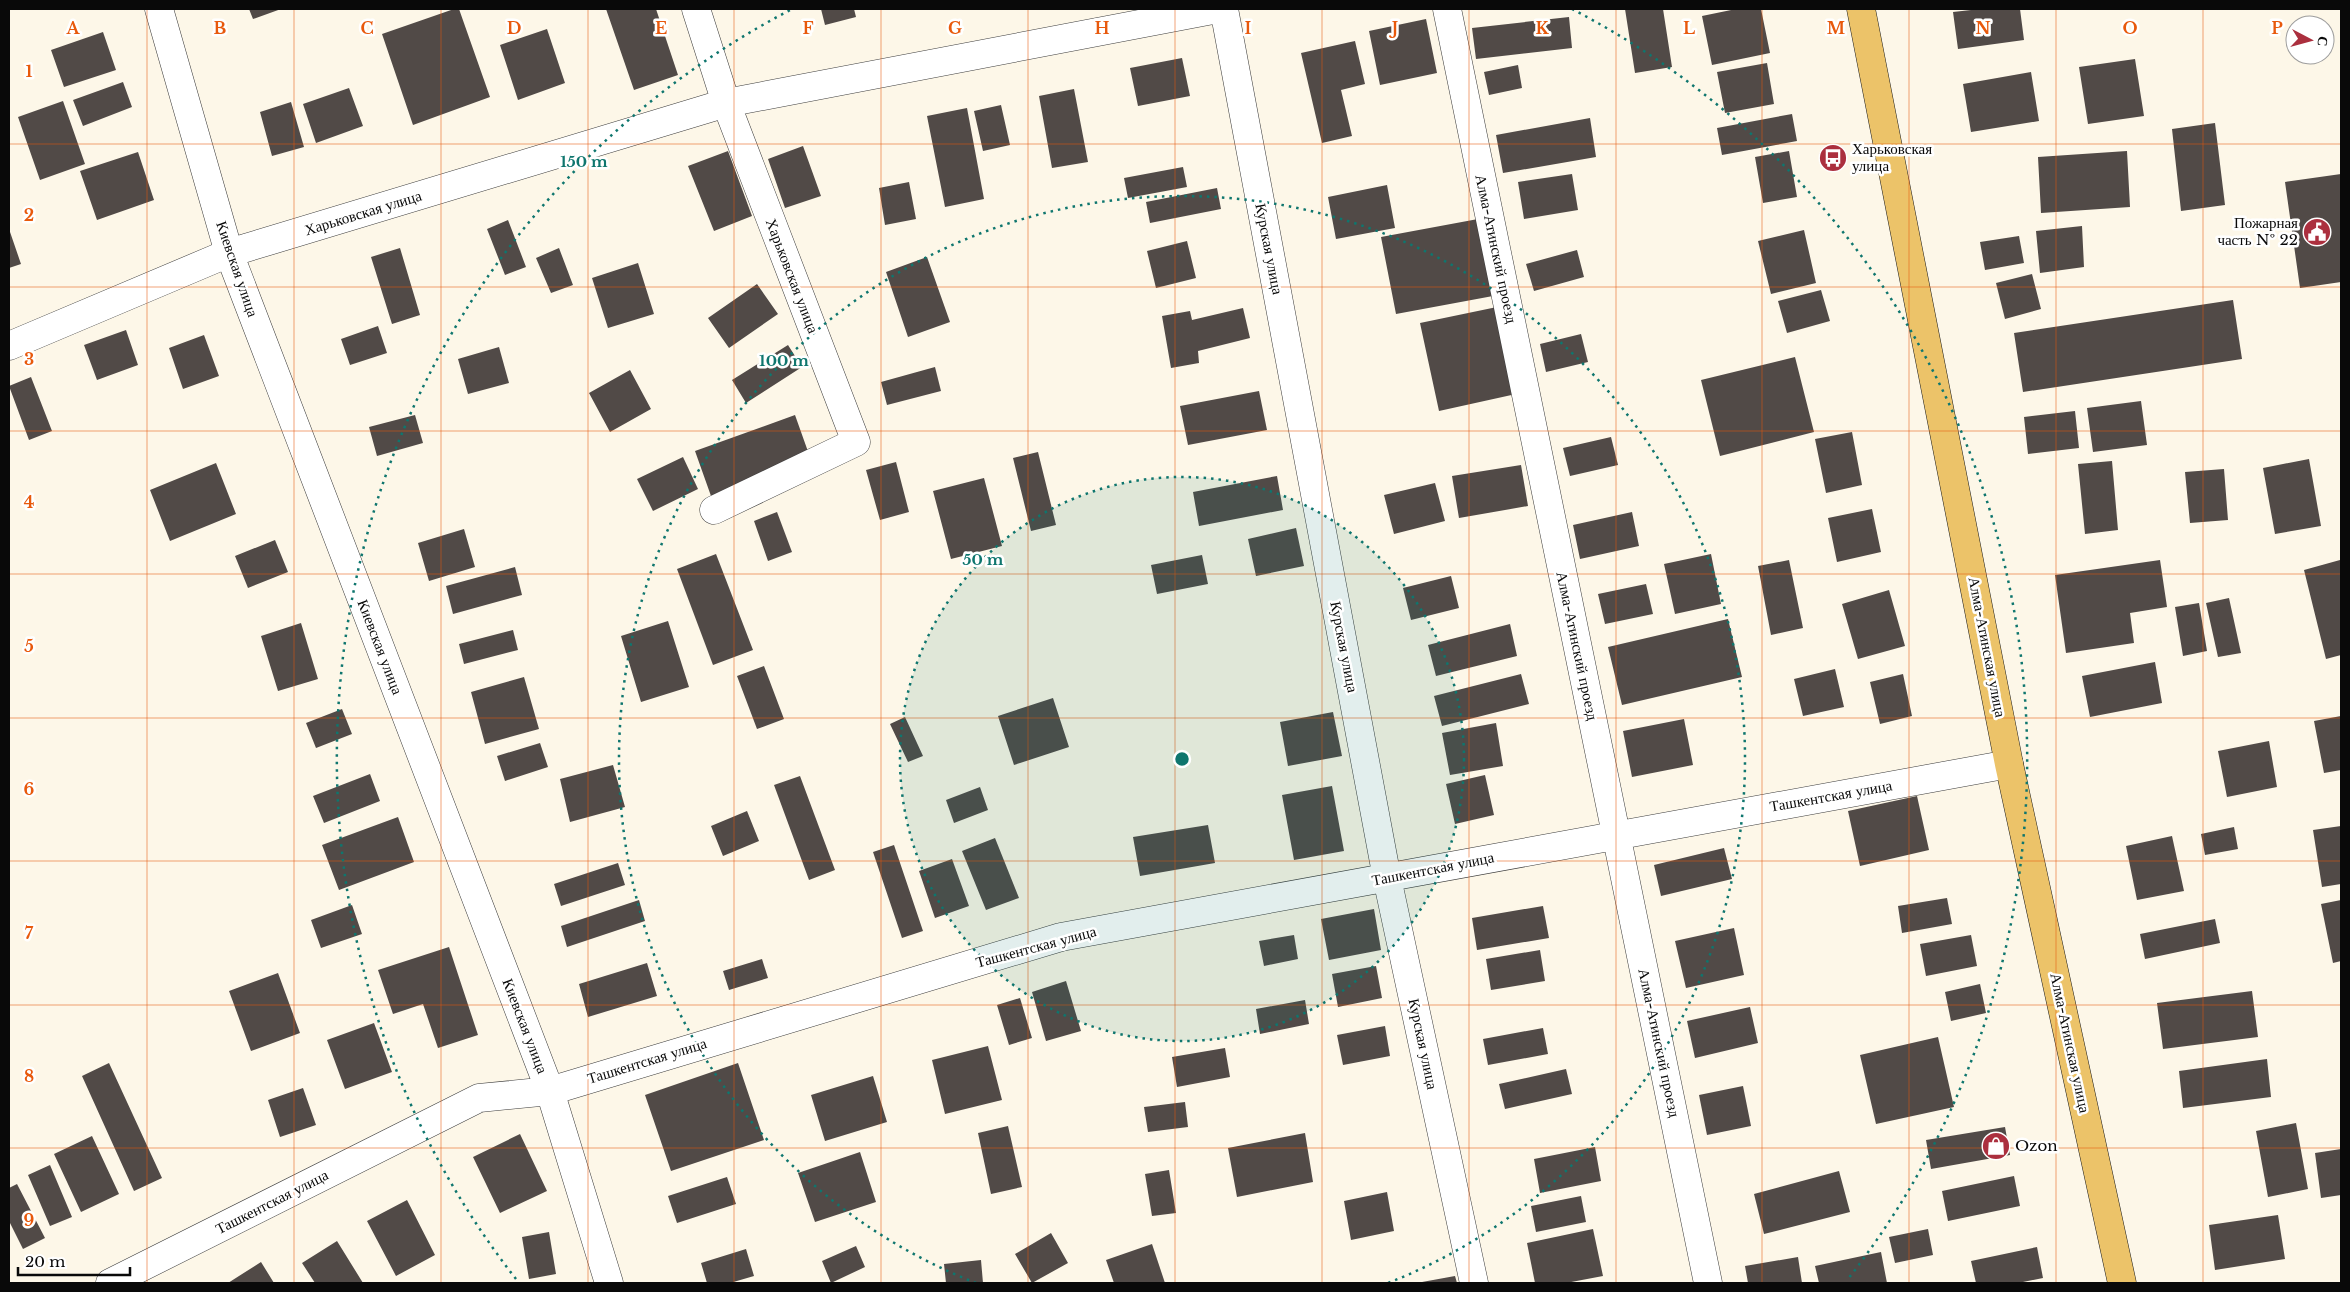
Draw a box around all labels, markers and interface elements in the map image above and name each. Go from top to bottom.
north arrow [2285,15,2335,65]
text: A [66,18,81,38]
text: B [214,18,227,38]
text: C [360,18,374,38]
text: D [507,18,521,38]
text: E [655,18,667,38]
text: F [802,18,814,38]
text: G [948,18,962,38]
text: H [1094,18,1110,38]
text: I [1245,18,1252,38]
text: J [1389,18,1398,38]
text: K [1535,18,1549,38]
text: L [1683,18,1695,38]
text: M [1827,18,1845,38]
text: N [1975,18,1991,38]
text: O [2122,18,2138,38]
text: P [2271,18,2283,38]
text: С [2313,35,2332,47]
text: 1 [26,61,33,81]
place label: Харьковская улица [1852,139,1932,175]
bus stop icon: Харьковская улица [1818,143,1848,173]
text: 150 m [560,152,608,171]
street label: Алма-Атинский проезд [1471,173,1522,325]
street label: Харьковская улица [302,186,424,239]
street label: Курская улица [1251,202,1288,296]
text: 2 [24,205,34,225]
place label: Пожарная часть № 22 [2217,213,2298,249]
street label: Харьковская улица [762,216,823,336]
public building icon: Пожарная часть № 22 [2302,217,2332,247]
street label: Киевская улица [212,218,263,320]
text: 3 [24,349,34,369]
text: 100 m [759,351,809,370]
text: 4 [24,492,34,512]
text: 50 m [963,550,1004,569]
street label: Алма-Атинский проезд [1552,570,1603,722]
street label: Алма-Атинская улица [1965,575,2010,719]
street label: Киевская улица [354,597,407,697]
street label: Курская улица [1326,600,1363,694]
text: 5 [24,636,34,656]
centre of rings [1173,750,1191,768]
street label: Ташкентская улица [1768,775,1894,816]
text: 6 [24,779,35,799]
street label: Ташкентская улица [1370,847,1496,890]
street label: Ташкентская улица [974,921,1099,972]
text: 7 [25,923,34,943]
street label: Алма-Атинский проезд [1634,967,1685,1119]
street label: Алма-Атинская улица [2046,971,2095,1115]
street label: Киевская улица [499,976,552,1076]
street label: Курская улица [1405,997,1442,1091]
street label: Ташкентская улица [585,1033,709,1088]
text: 8 [24,1066,34,1086]
shop icon: Ozon [1981,1131,2011,1161]
place label: Ozon [2015,1136,2058,1155]
street label: Ташкентская улица [212,1165,332,1238]
text: 9 [24,1210,35,1230]
scale bar [18,1244,130,1276]
text: 20 m [25,1252,65,1271]

